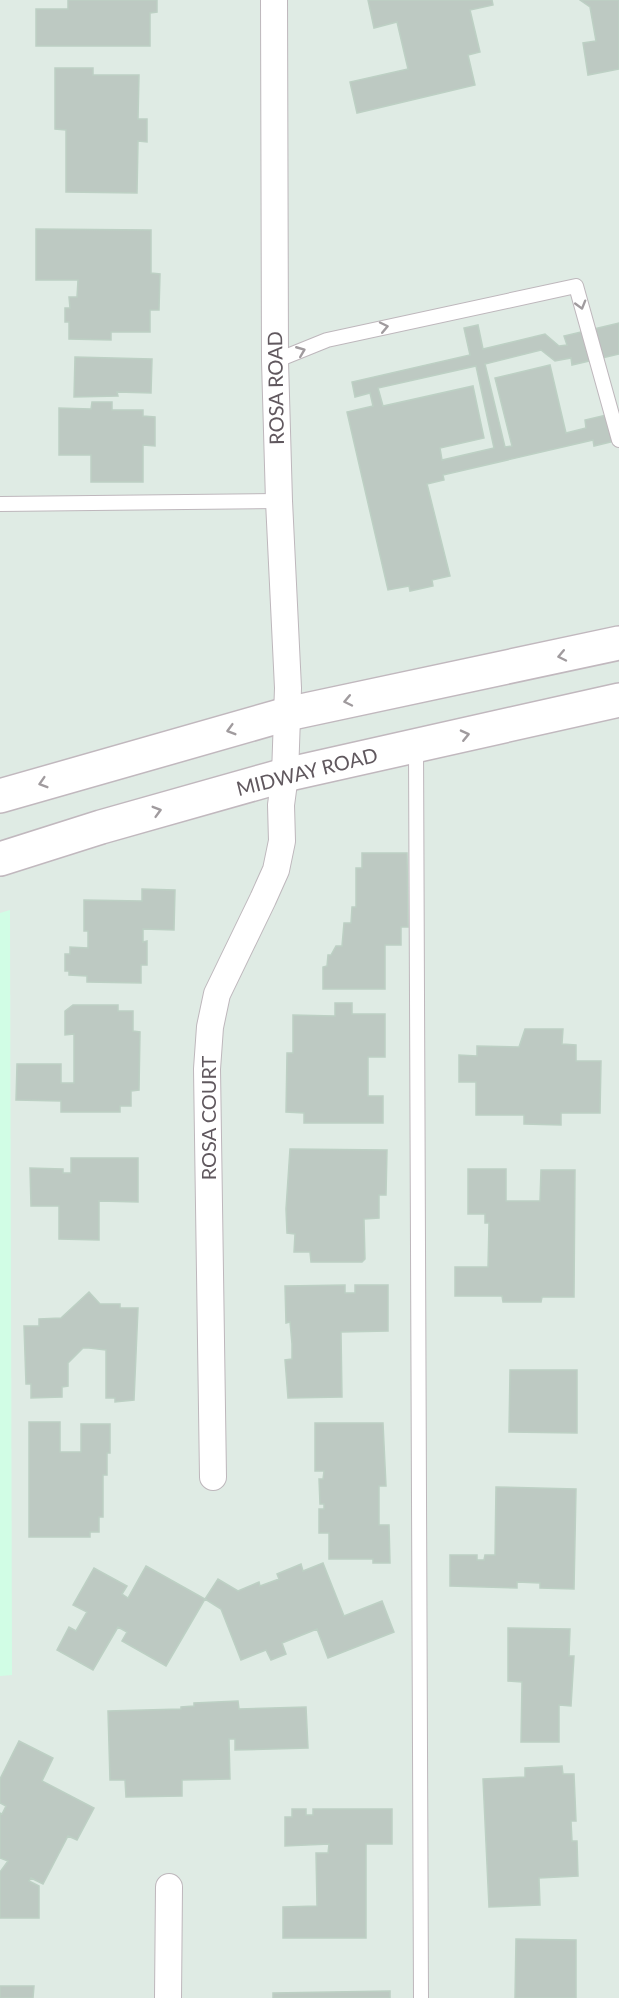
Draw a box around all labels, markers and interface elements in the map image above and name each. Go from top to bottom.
one-way arrow [574,300,587,310]
one-way arrow [379,322,389,335]
street label: ROSA ROAD [262,331,288,445]
one-way arrow [295,346,306,358]
one-way arrow [557,648,567,661]
one-way arrow [344,694,354,707]
one-way arrow [226,723,237,735]
one-way arrow [460,729,470,742]
street label: MIDWAY ROAD [234,742,380,800]
one-way arrow [38,776,49,788]
one-way arrow [151,806,162,818]
street label: ROSA COURT [196,1055,220,1180]

